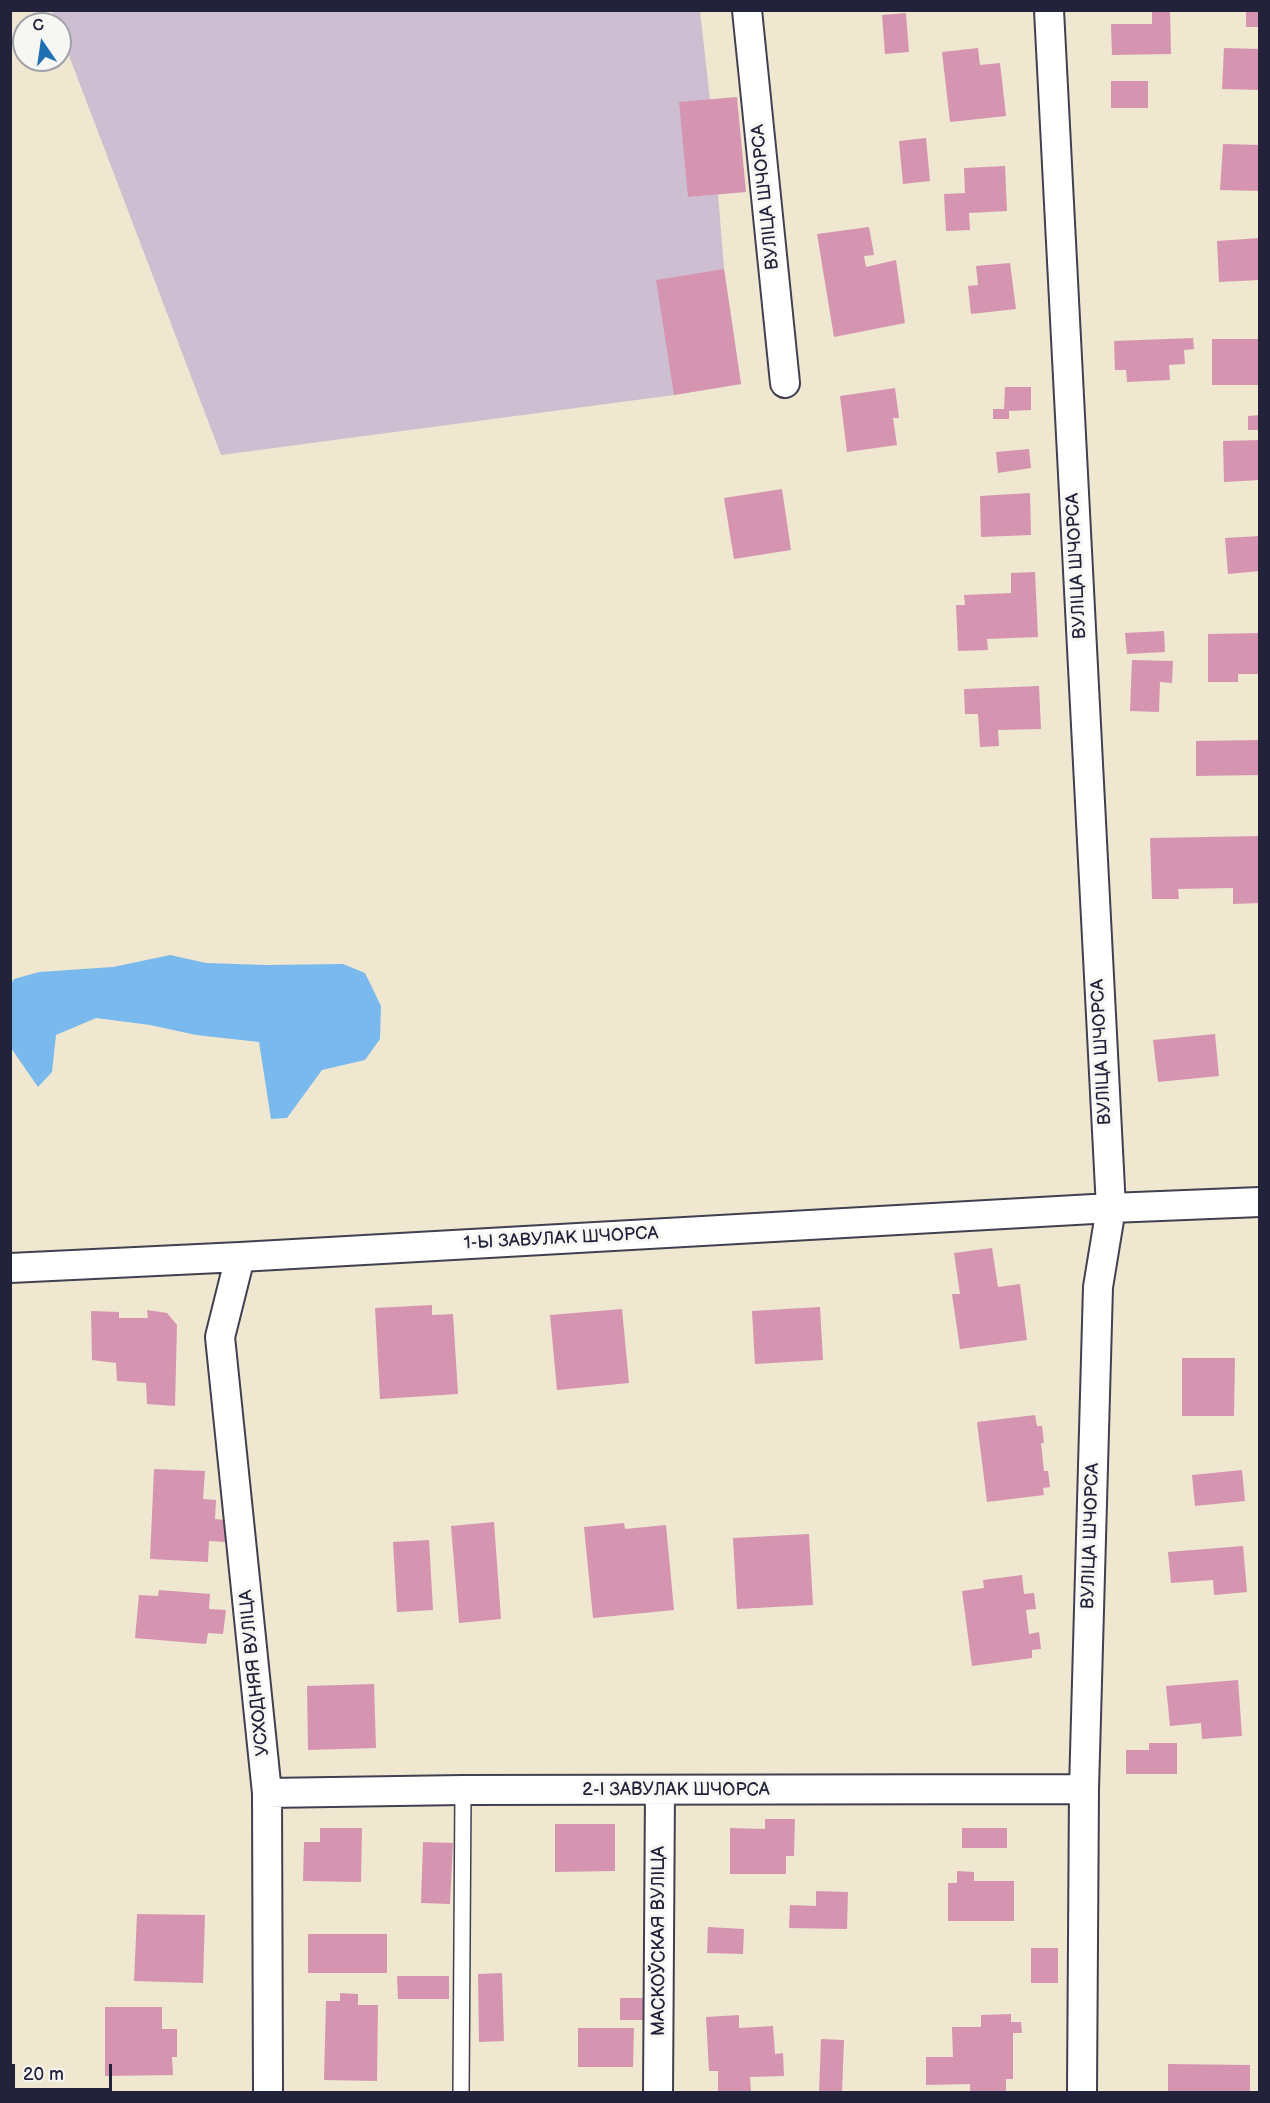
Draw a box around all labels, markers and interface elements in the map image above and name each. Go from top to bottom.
north arrow [12,12,72,72]
text: С [31,15,46,36]
street label: ВУЛІЦА ШЧОРСА [748,123,784,271]
street label: ВУЛІЦА ШЧОРСА [1062,493,1092,639]
street label: ВУЛІЦА ШЧОРСА [1087,979,1117,1125]
street label: 1-Ы ЗАВУЛАК ШЧОРСА [463,1223,659,1255]
street label: ВУЛІЦА ШЧОРСА [1078,1463,1104,1609]
street label: УСХОДНЯЯ ВУЛІЦА [236,1589,274,1757]
street label: 2-І ЗАВУЛАК ШЧОРСА [582,1779,770,1801]
street label: МАСКОЎСКАЯ ВУЛІЦА [648,1846,670,2036]
scale bar [15,2052,116,2090]
text: 20 m [23,2064,64,2085]

